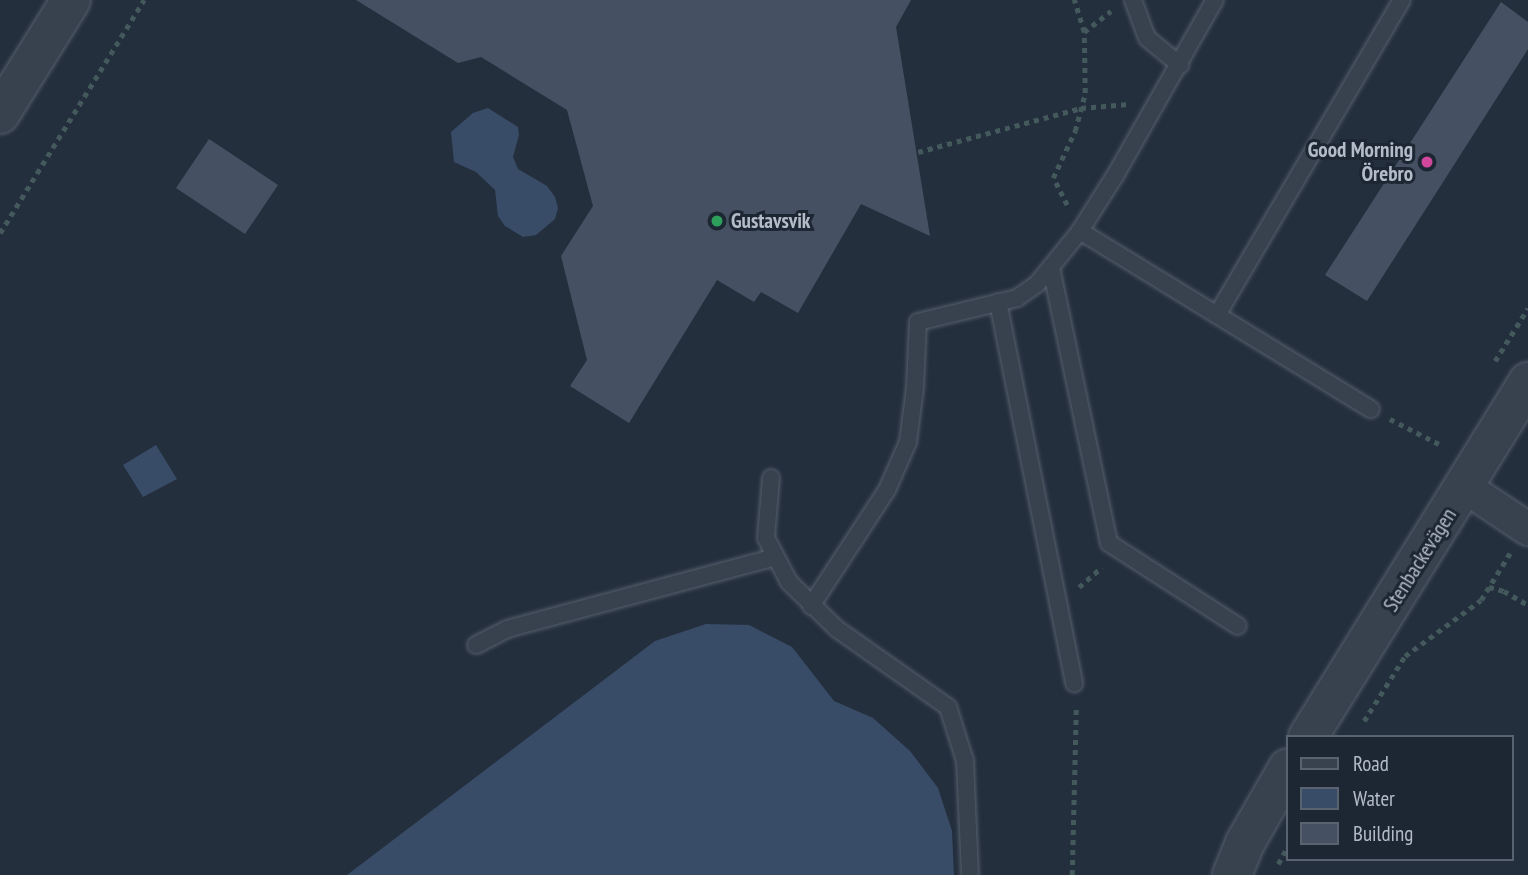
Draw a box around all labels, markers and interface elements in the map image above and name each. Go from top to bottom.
place label: Good Morning Örebro [1308,137,1413,187]
marker: Good Morning Örebro [1419,154,1435,170]
place label: Gustavsvik [731,208,811,234]
marker: Gustavsvik [709,213,725,229]
street label: Stenbackevägen [1378,504,1462,616]
legend [1286,735,1514,861]
text: Road [1353,750,1389,777]
text: Water [1353,785,1395,812]
text: Building [1353,820,1413,847]

